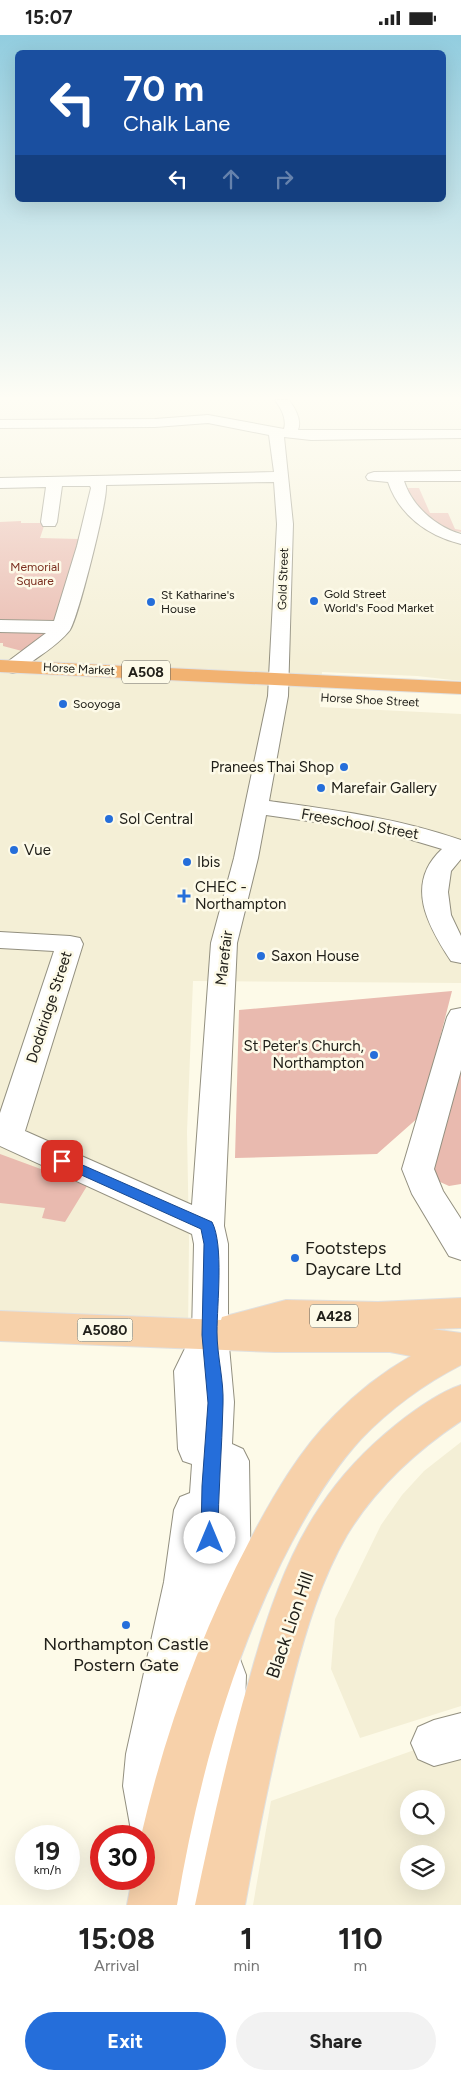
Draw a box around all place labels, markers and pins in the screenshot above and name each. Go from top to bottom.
place label: Gold Street World's Food Market [324,587,435,615]
place label: St Katharine's House [161,588,235,616]
marker: Gold Street World's Food Market [308,595,320,607]
marker: St Katharine's House [145,596,157,608]
place label: Sooyoga [73,697,120,711]
marker: Sooyoga [57,698,69,710]
place label: Pranees Thai Shop [211,758,334,776]
marker: Pranees Thai Shop [338,761,350,773]
place label: Marefair Gallery [331,779,437,797]
marker: Marefair Gallery [315,782,327,794]
place label: Sol Central [119,810,193,828]
marker: Sol Central [103,813,115,825]
place label: Vue [24,841,51,859]
marker: Vue [8,844,20,856]
place label: Ibis [197,853,220,871]
marker: Ibis [181,856,193,868]
place label: CHEC - Northampton [195,878,286,913]
marker: CHEC - Northampton [177,889,191,903]
place label: Saxon House [271,947,359,965]
marker: Saxon House [255,950,267,962]
place label: St Peter's Church, Northampton [244,1037,364,1072]
marker: St Peter's Church, Northampton [368,1049,380,1061]
pin [41,1140,83,1182]
place label: Footsteps Daycare Ltd [305,1237,402,1280]
marker: Footsteps Daycare Ltd [289,1252,301,1264]
marker: Northampton Castle Postern Gate [120,1619,132,1631]
place label: Northampton Castle Postern Gate [43,1633,209,1676]

